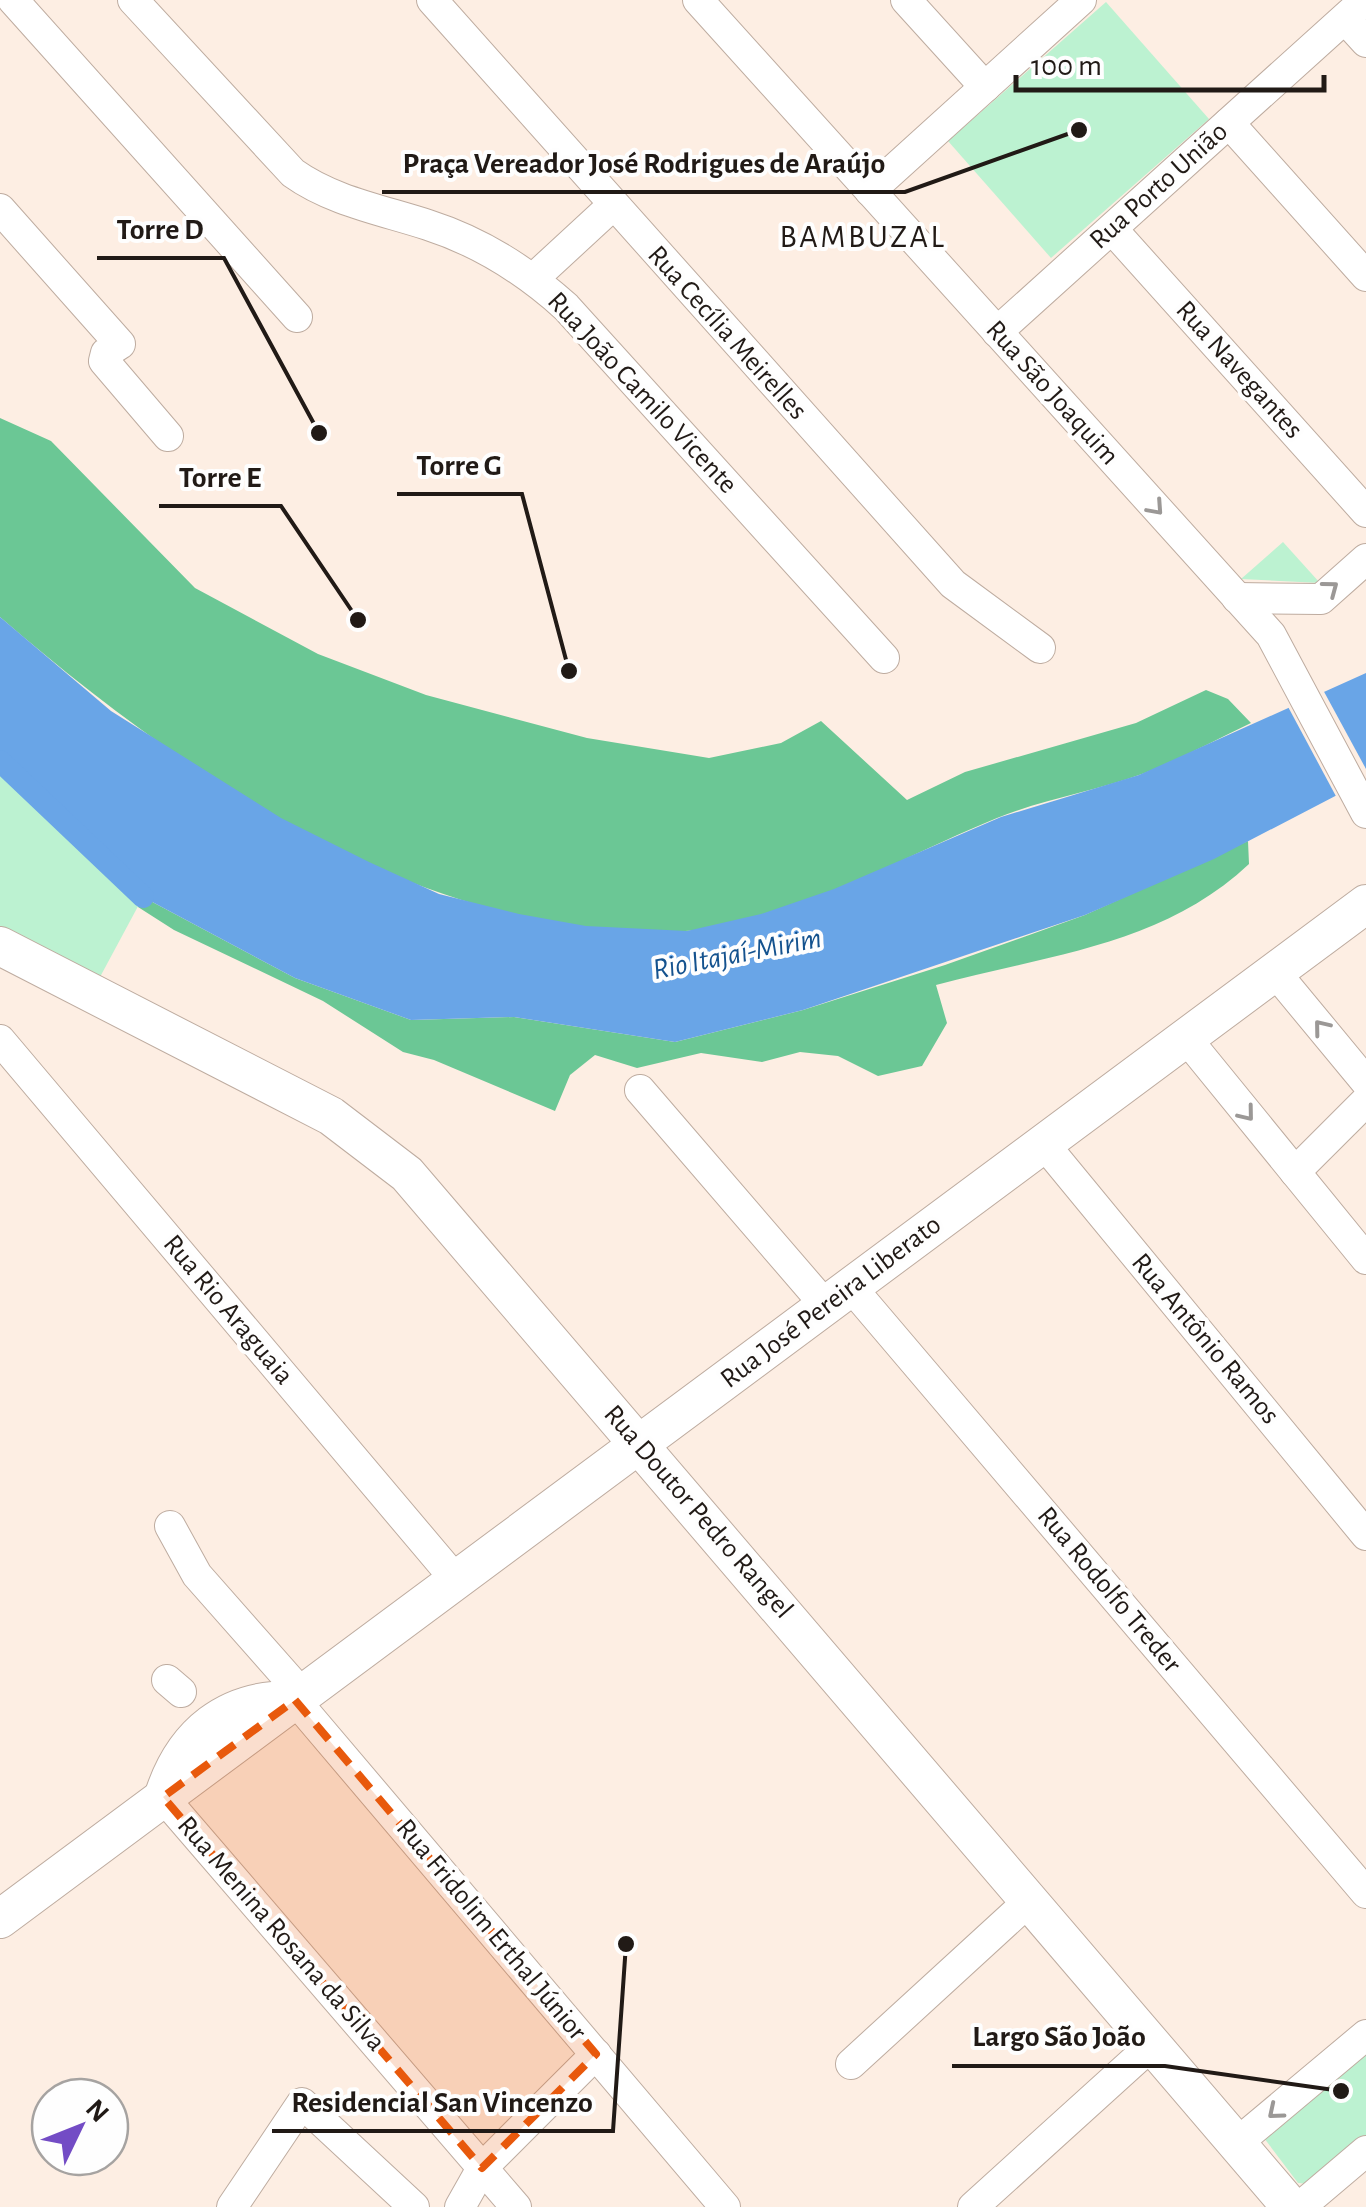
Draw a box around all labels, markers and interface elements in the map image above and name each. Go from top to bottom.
scale bar [1016,30,1324,92]
text: 100 m [1031,51,1102,81]
street label: Rua Porto União [1085,117,1233,255]
callout: Praça Vereador José Rodrigues de Araújo [382,132,905,192]
text: Praça Vereador José Rodrigues de Araújo [403,149,885,179]
callout: Torre D [97,198,224,258]
text: Torre D [116,215,204,245]
district label: BAMBUZAL [780,221,946,253]
street label: Rua Cecília Meirelles [642,241,812,425]
street label: Rua João Camilo Vicente [542,287,742,499]
street label: Rua Navegantes [1170,296,1308,444]
street label: Rua São Joaquim [980,316,1124,470]
callout: Torre G [397,434,522,494]
callout: Torre E [159,446,281,506]
text: Torre G [416,451,502,481]
text: Torre E [179,463,261,493]
one-way arrow [1144,496,1162,515]
one-way arrow [1320,583,1338,600]
water label: Rio Itajaí-Mirim [650,923,824,985]
one-way arrow [1315,1020,1333,1038]
one-way arrow [1235,1102,1253,1120]
street label: Rua José Pereira Liberato [716,1210,946,1394]
street label: Rua Rio Araguaia [158,1230,298,1390]
street label: Rua Antônio Ramos [1126,1248,1284,1430]
street label: Rua Doutor Pedro Rangel [598,1400,798,1624]
street label: Rua Rodolfo Treder [1032,1502,1186,1678]
street label: Rua Menina Rosana da Silva [172,1811,390,2057]
street label: Rua Fridolim Erthal Júnior [391,1814,591,2046]
callout: Largo São João [952,2006,1165,2066]
text: Largo São João [972,2022,1146,2052]
callout: Residencial San Vincenzo [272,2071,613,2131]
north arrow [30,2077,130,2177]
text: Residencial San Vincenzo [291,2088,593,2118]
text: N [80,2095,114,2128]
one-way arrow [1268,2100,1286,2118]

